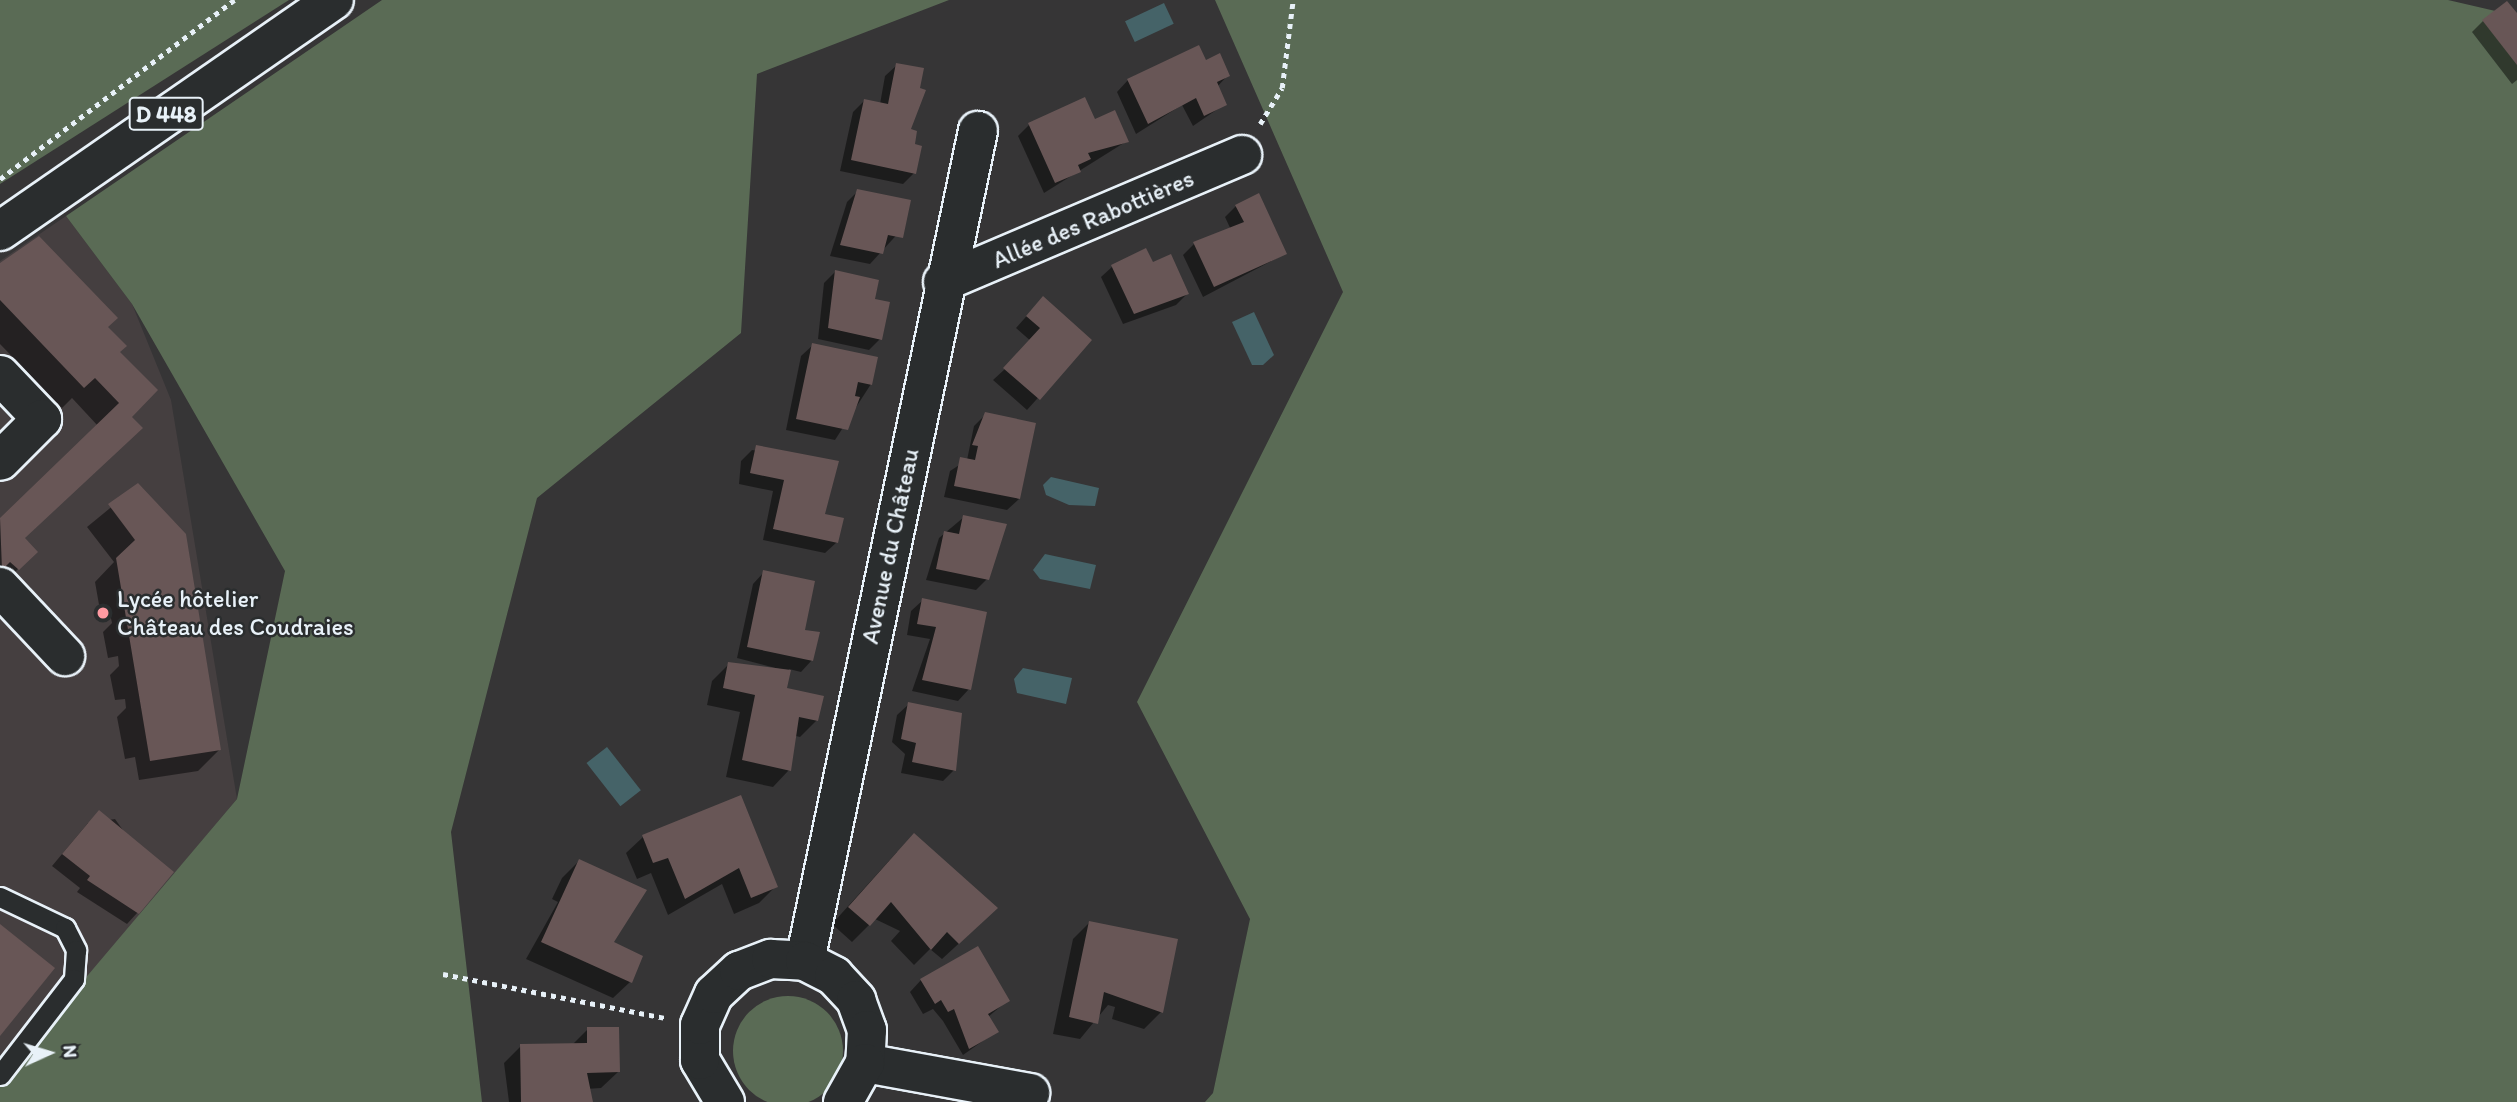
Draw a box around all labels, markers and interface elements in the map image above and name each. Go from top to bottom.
road number: D 448 [128,94,204,134]
street label: Allée des Rabottières [988,164,1198,274]
street label: Avenue du Château [855,446,925,646]
place label: Lycée hôtelier Château des Coudraies [117,585,353,641]
marker: Lycée hôtelier Château des Coudraies [95,605,111,621]
north arrow [14,1018,84,1088]
text: N [59,1044,82,1059]

